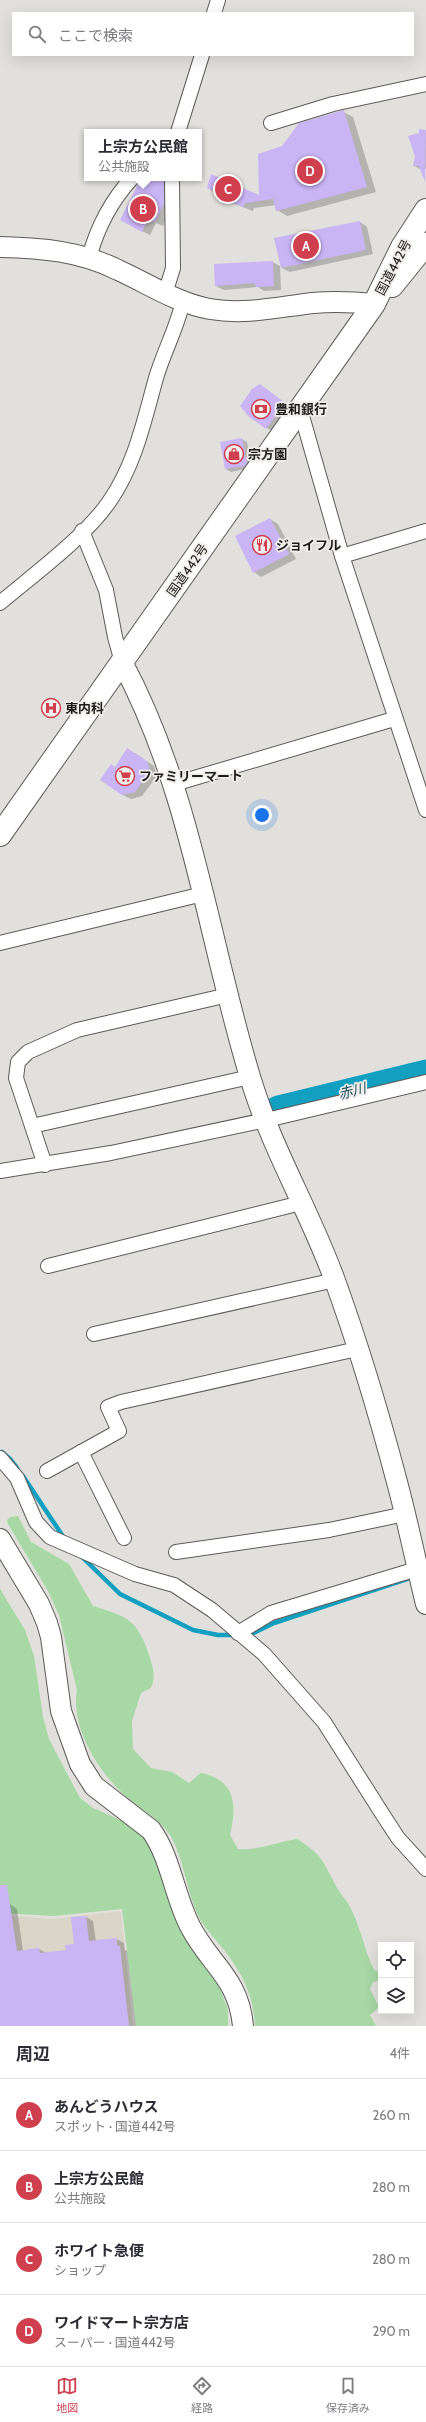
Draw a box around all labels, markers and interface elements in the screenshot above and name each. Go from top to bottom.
search box [12,12,414,56]
icon: search [26,23,48,45]
text: ここで検索 [58,27,133,45]
popup [84,129,202,181]
text: 上宗方公民館 [98,138,188,156]
pin: D [297,156,323,186]
text: 公共施設 [98,158,150,174]
pin: C [215,174,241,204]
pin: B [130,194,156,224]
pin: A [293,231,319,261]
street label: 国道442号 [372,236,414,298]
bank icon: 豊和銀行 [250,398,272,420]
place label: 豊和銀行 [275,401,327,417]
shop icon: 宗方園 [223,443,245,465]
place label: 宗方園 [248,446,287,462]
restaurant icon: ジョイフル [251,534,273,556]
place label: ジョイフル [276,537,341,553]
street label: 国道442号 [163,540,211,600]
hospital icon: 東内科 [40,697,62,719]
place label: 東内科 [65,700,104,716]
supermarket icon: ファミリーマート [114,765,136,787]
place label: ファミリーマート [139,768,243,784]
your location [252,805,272,825]
water label: 赤川 [336,1078,370,1103]
map controls [378,1942,414,2014]
button: locate [378,1942,414,1978]
button: layers [378,1978,414,2014]
text: 周辺 [16,2044,50,2064]
text: 4件 [389,2045,410,2061]
text: あんどうハウス [54,2098,159,2116]
text: A [25,2107,33,2123]
text: 260 m [372,2107,410,2123]
text: スポット · 国道442号 [54,2118,176,2134]
text: 上宗方公民館 [54,2170,144,2188]
text: B [25,2179,33,2195]
text: 280 m [372,2179,410,2195]
text: 公共施設 [54,2190,106,2206]
text: ホワイト急便 [54,2242,144,2260]
text: C [25,2251,33,2267]
text: 280 m [372,2251,410,2267]
text: ショップ [54,2262,106,2278]
text: ワイドマート宗方店 [54,2314,189,2332]
text: D [24,2323,34,2339]
text: 290 m [372,2323,410,2339]
text: スーパー · 国道442号 [54,2334,176,2350]
tab: 地図 [56,2375,78,2415]
tab: 経路 [191,2375,213,2415]
tab: 保存済み [326,2375,370,2415]

